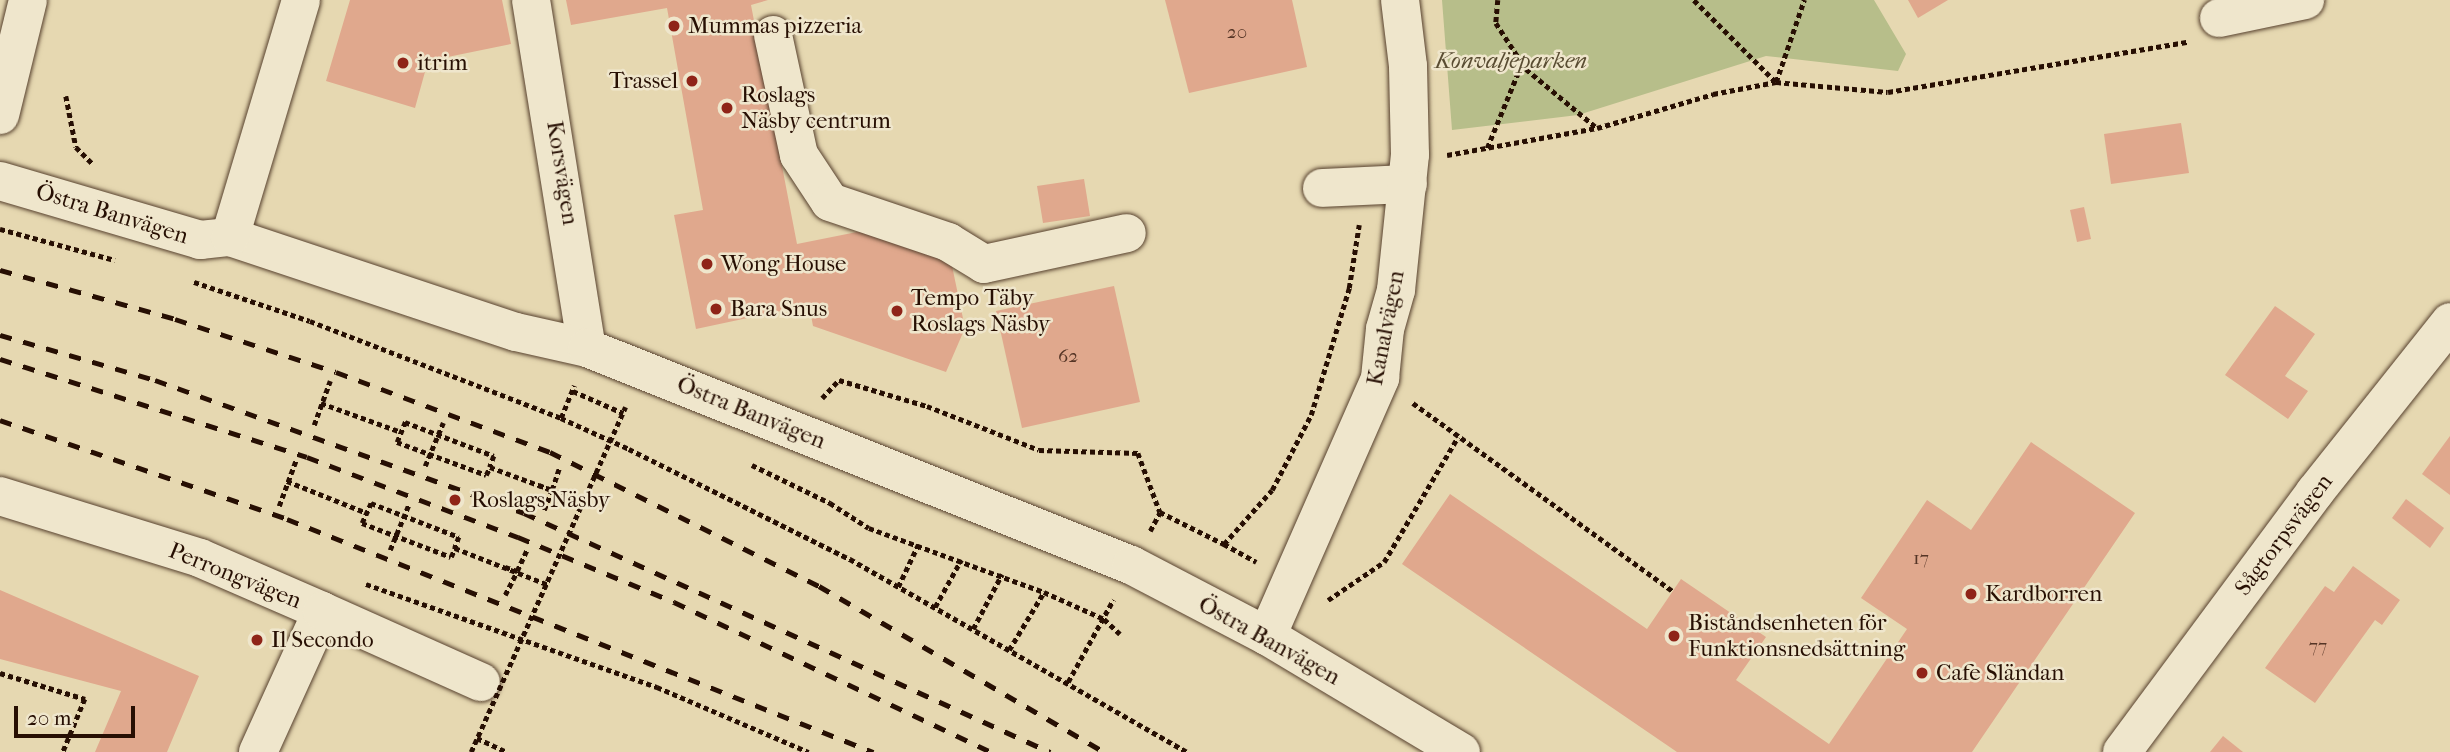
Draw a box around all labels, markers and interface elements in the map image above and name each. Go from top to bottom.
place label: Mummas pizzeria [688,12,862,40]
marker: Mummas pizzeria [666,18,682,34]
house number: 20 [1227,22,1247,44]
park label: Konvaljeparken [1435,47,1587,75]
place label: itrim [417,49,468,77]
marker: itrim [395,55,411,71]
place label: Trassel [609,67,678,95]
marker: Trassel [684,73,700,89]
place label: Roslags Näsby centrum [741,81,891,135]
marker: Roslags Näsby centrum [719,100,735,116]
street label: Korsvägen [540,119,584,227]
street label: Östra Banvägen [33,178,191,250]
place label: Wong House [721,250,846,278]
marker: Wong House [699,256,715,272]
street label: Kanalvägen [1361,268,1411,388]
place label: Tempo Täby Roslags Näsby [911,284,1050,338]
place label: Bara Snus [730,295,827,323]
marker: Bara Snus [708,301,724,317]
marker: Tempo Täby Roslags Näsby [889,303,905,319]
house number: 62 [1058,346,1078,368]
street label: Östra Banvägen [673,371,829,455]
street label: Sågtorpsvägen [2229,469,2339,601]
place label: Roslags Näsby [471,486,610,514]
marker: Roslags Näsby [445,490,465,510]
street label: Perrongvägen [165,537,305,615]
house number: 17 [1913,548,1929,570]
place label: Kardborren [1985,580,2102,608]
marker: Kardborren [1963,586,1979,602]
street label: Östra Banvägen [1193,591,1345,691]
place label: Biståndsenheten för Funktionsnedsättning [1688,609,1905,663]
place label: Il Secondo [271,626,374,654]
marker: Biståndsenheten för Funktionsnedsättning [1666,628,1682,644]
marker: Il Secondo [249,632,265,648]
house number: 77 [2309,636,2327,658]
place label: Cafe Sländan [1936,659,2064,687]
marker: Cafe Sländan [1914,665,1930,681]
scale bar [18,692,138,736]
text: 20 m [27,706,71,730]

